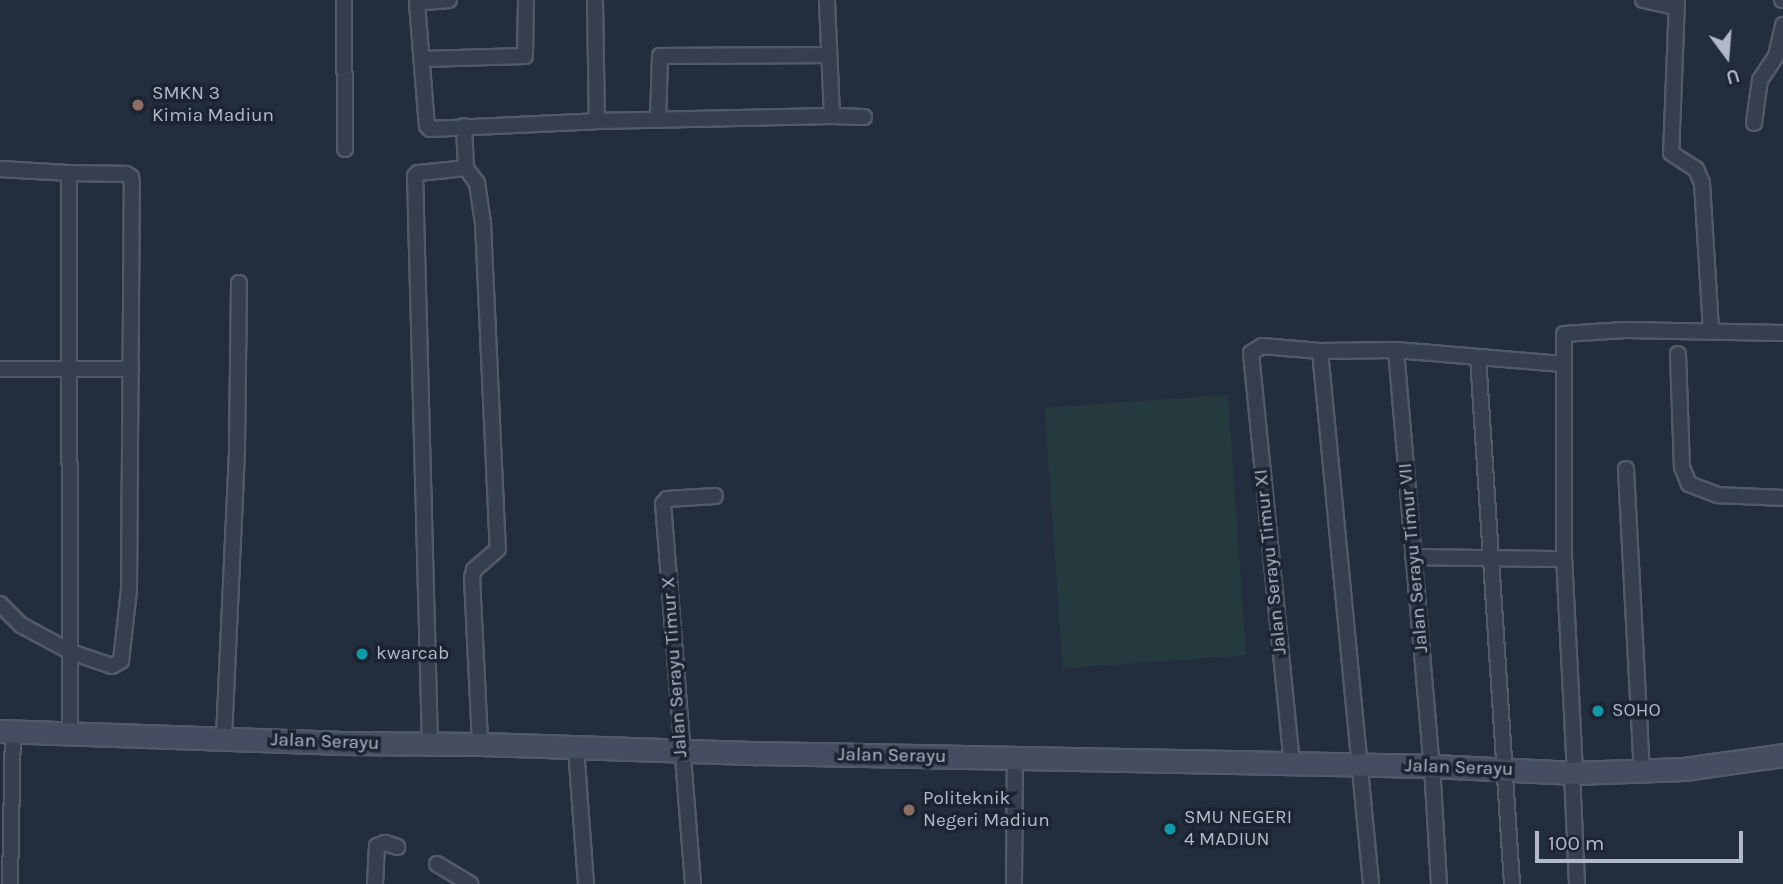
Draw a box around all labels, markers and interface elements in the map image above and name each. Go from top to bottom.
north arrow [1692,21,1762,91]
text: U [1723,64,1742,89]
place label: SMKN 3 Kimia Madiun [152,83,274,127]
marker: SMKN 3 Kimia Madiun [130,97,146,113]
street label: Jalan Serayu Timur VII [1394,462,1434,654]
street label: Jalan Serayu Timur XI [1250,468,1292,656]
street label: Jalan Serayu Timur X [657,576,693,758]
place label: kwarcab [376,643,449,665]
marker: kwarcab [354,646,370,662]
place label: SOHO [1612,700,1661,722]
marker: SOHO [1590,703,1606,719]
street label: Jalan Serayu [270,729,380,755]
street label: Jalan Serayu [837,744,947,768]
street label: Jalan Serayu [1404,755,1514,781]
place label: Politeknik Negeri Madiun [923,788,1050,832]
marker: Politeknik Negeri Madiun [901,802,917,818]
place label: SMU NEGERI 4 MADIUN [1184,807,1292,851]
scale bar [1538,818,1746,862]
marker: SMU NEGERI 4 MADIUN [1162,821,1178,837]
text: 100 m [1548,831,1605,855]

